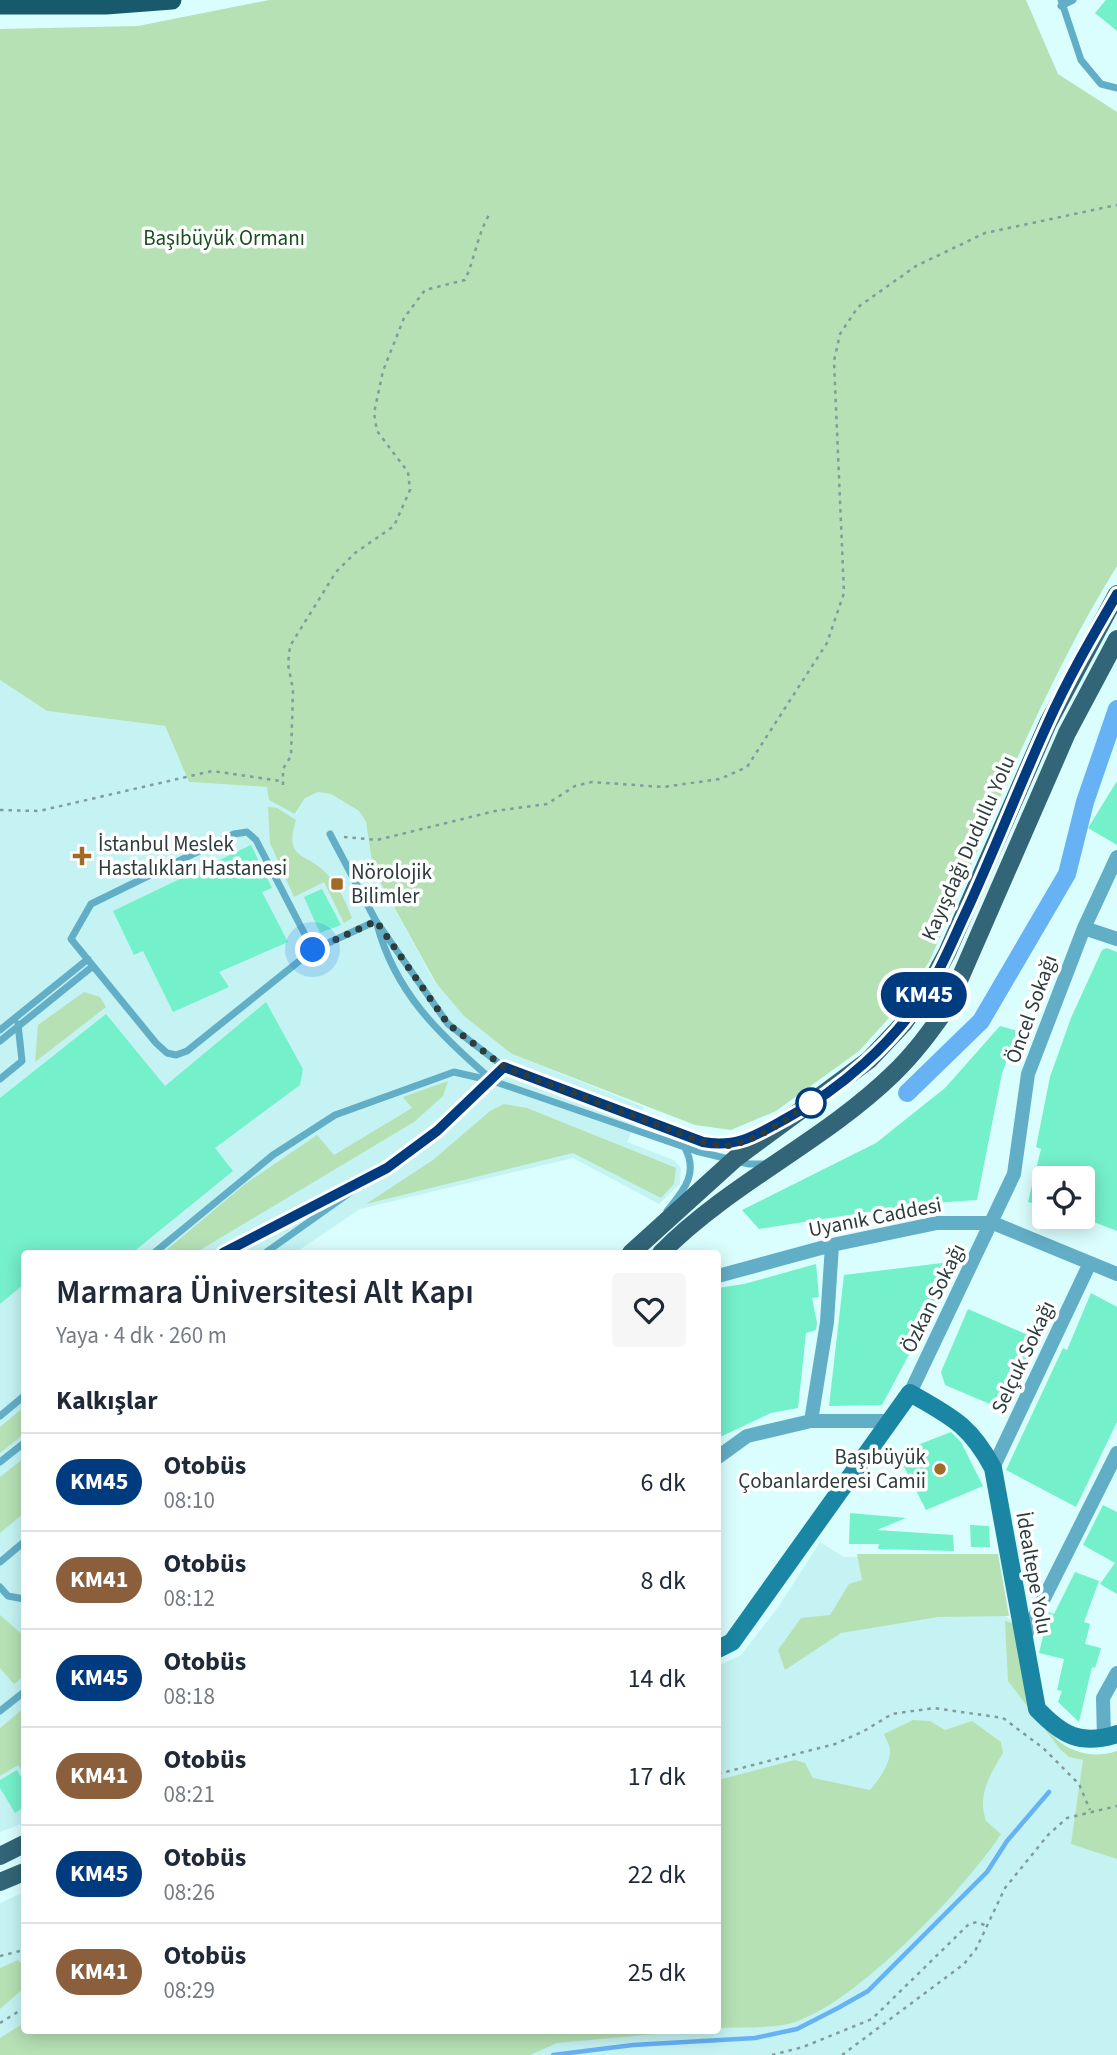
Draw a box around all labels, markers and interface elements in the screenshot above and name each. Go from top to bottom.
park label: Başıbüyük Ormanı [143,223,305,253]
street label: Kayışdağı Dudullu Yolu [914,751,1022,945]
place label: İstanbul Meslek Hastalıkları Hastanesi [98,829,287,883]
marker: İstanbul Meslek Hastalıkları Hastanesi [72,846,92,866]
place label: Nörolojik Bilimler [351,857,433,911]
marker: Nörolojik Bilimler [329,876,345,892]
your location [295,932,330,967]
street label: Öncel Sokağı [997,950,1065,1068]
line badge: KM45 [875,972,973,1018]
text: KM45 [895,977,953,1012]
unlabelled marker [796,1088,826,1118]
map controls [1032,1166,1095,1229]
button: locate [1032,1166,1095,1229]
street label: Uyanık Caddesi [806,1189,944,1245]
street label: Özkan Sokağı [894,1238,972,1358]
text: Marmara Üniversitesi Alt Kapı [56,1269,474,1316]
button: heart [612,1273,686,1347]
street label: Selçuk Sokağı [984,1296,1062,1418]
text: Yaya · 4 dk · 260 m [56,1319,227,1352]
text: Kalkışlar [56,1382,158,1419]
place label: Başıbüyük Çobanlarderesi Camii [738,1442,927,1496]
text: Otobüs [163,1447,246,1484]
marker: Başıbüyük Çobanlarderesi Camii [932,1461,948,1477]
text: KM45 [70,1464,128,1499]
text: 6 dk [641,1464,686,1501]
text: 08:10 [163,1484,215,1517]
street label: İdealtepe Yolu [1008,1509,1060,1637]
text: Otobüs [163,1545,246,1582]
text: KM41 [70,1562,128,1597]
text: 8 dk [641,1562,686,1599]
text: 08:12 [163,1582,215,1615]
text: Otobüs [163,1643,246,1680]
text: KM45 [70,1660,128,1695]
text: 14 dk [628,1660,686,1697]
text: 08:18 [163,1680,215,1713]
text: Otobüs [163,1741,246,1778]
text: KM41 [70,1758,128,1793]
text: 17 dk [628,1758,686,1795]
text: 08:21 [163,1778,215,1811]
text: Otobüs [163,1839,246,1876]
text: KM45 [70,1856,128,1891]
text: 22 dk [628,1856,686,1893]
text: 08:26 [163,1876,215,1909]
text: Otobüs [163,1937,246,1974]
text: KM41 [70,1954,128,1989]
text: 25 dk [628,1954,686,1991]
text: 08:29 [163,1974,215,2007]

